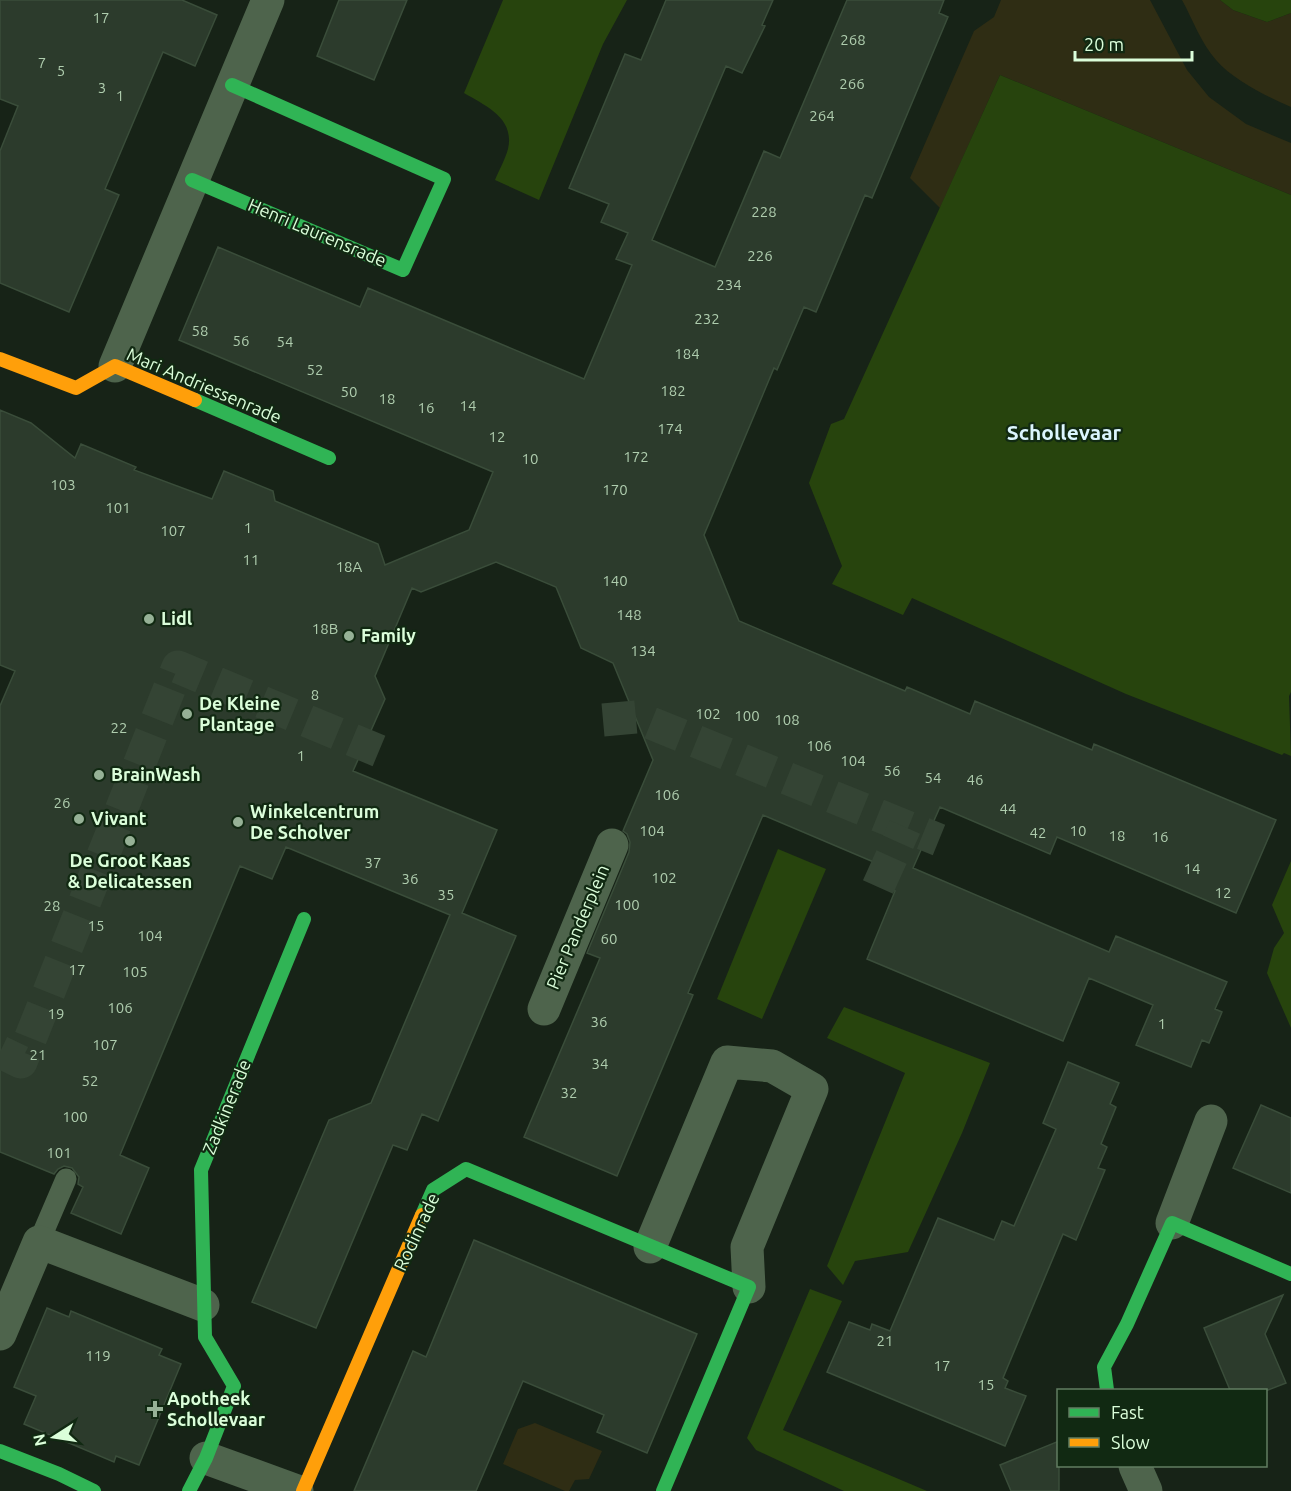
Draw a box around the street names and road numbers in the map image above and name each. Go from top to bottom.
street label: Henri Laurensrade [245,194,389,270]
street label: Mari Andriessenrade [124,343,285,427]
street label: Pier Panderplein [542,861,612,992]
street label: Zadkinerade [198,1056,254,1157]
street label: Rodinrade [389,1190,443,1274]

